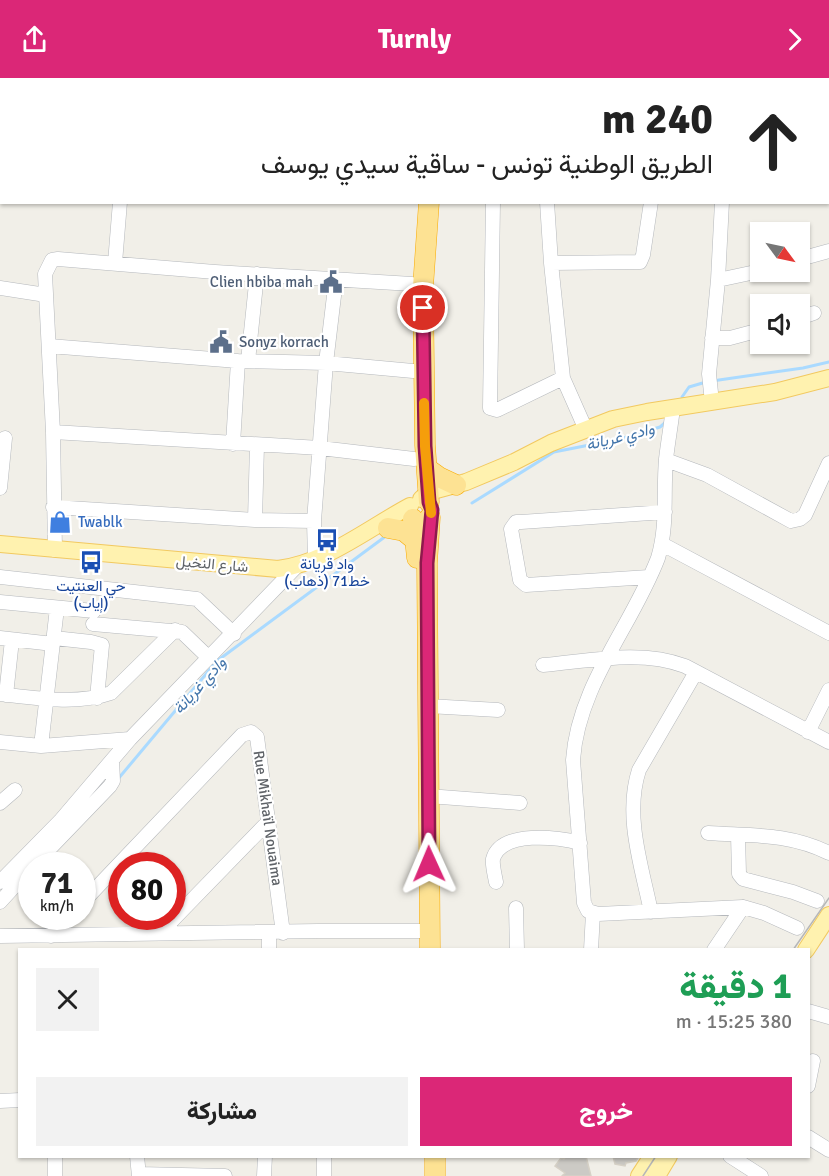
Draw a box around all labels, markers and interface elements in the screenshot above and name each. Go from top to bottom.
icon: share [18,23,51,56]
text: Turnly [378,23,451,56]
icon: forward [778,23,811,56]
text: 240 m [602,94,713,145]
icon: ahead [734,102,812,180]
text: الطريق الوطنية تونس - ساقية سيدي يوسف [261,148,713,181]
north arrow [750,222,810,282]
map controls [750,222,810,354]
public building icon: Clien hbiba mah [318,269,344,295]
place label: Clien hbiba mah [210,273,313,291]
pin [397,282,448,333]
icon: arrive [406,291,439,324]
button: sound [750,294,810,354]
public building icon: Sonyz korrach [208,329,234,355]
place label: Sonyz korrach [239,333,329,351]
water label: وادي غريانة [584,419,657,458]
shop icon: Twablk [47,509,73,535]
place label: Twablk [78,513,123,531]
bus stop icon: واد قريانة خط71 (ذهاب) [314,527,340,553]
bus stop icon: حي العنتيت (إياب) [78,549,104,575]
street label: شارع النخيل [175,552,249,578]
place label: واد قريانة خط71 (ذهاب) [284,555,370,590]
place label: حي العنتيت (إياب) [56,577,126,613]
water label: وادي غريانة [169,653,233,720]
street label: Rue Mikhaïl Nouaima [250,749,286,887]
position arrow [397,832,461,896]
speed limit sign: 80 [108,852,186,930]
text: 71 [41,865,73,902]
text: km/h [40,897,74,915]
text: 1 دقيقة [679,964,792,1009]
button: close [36,968,99,1031]
text: 380 m · 15:25 [676,1009,792,1034]
button: مشاركة [36,1077,408,1146]
button: خروج [420,1077,792,1146]

